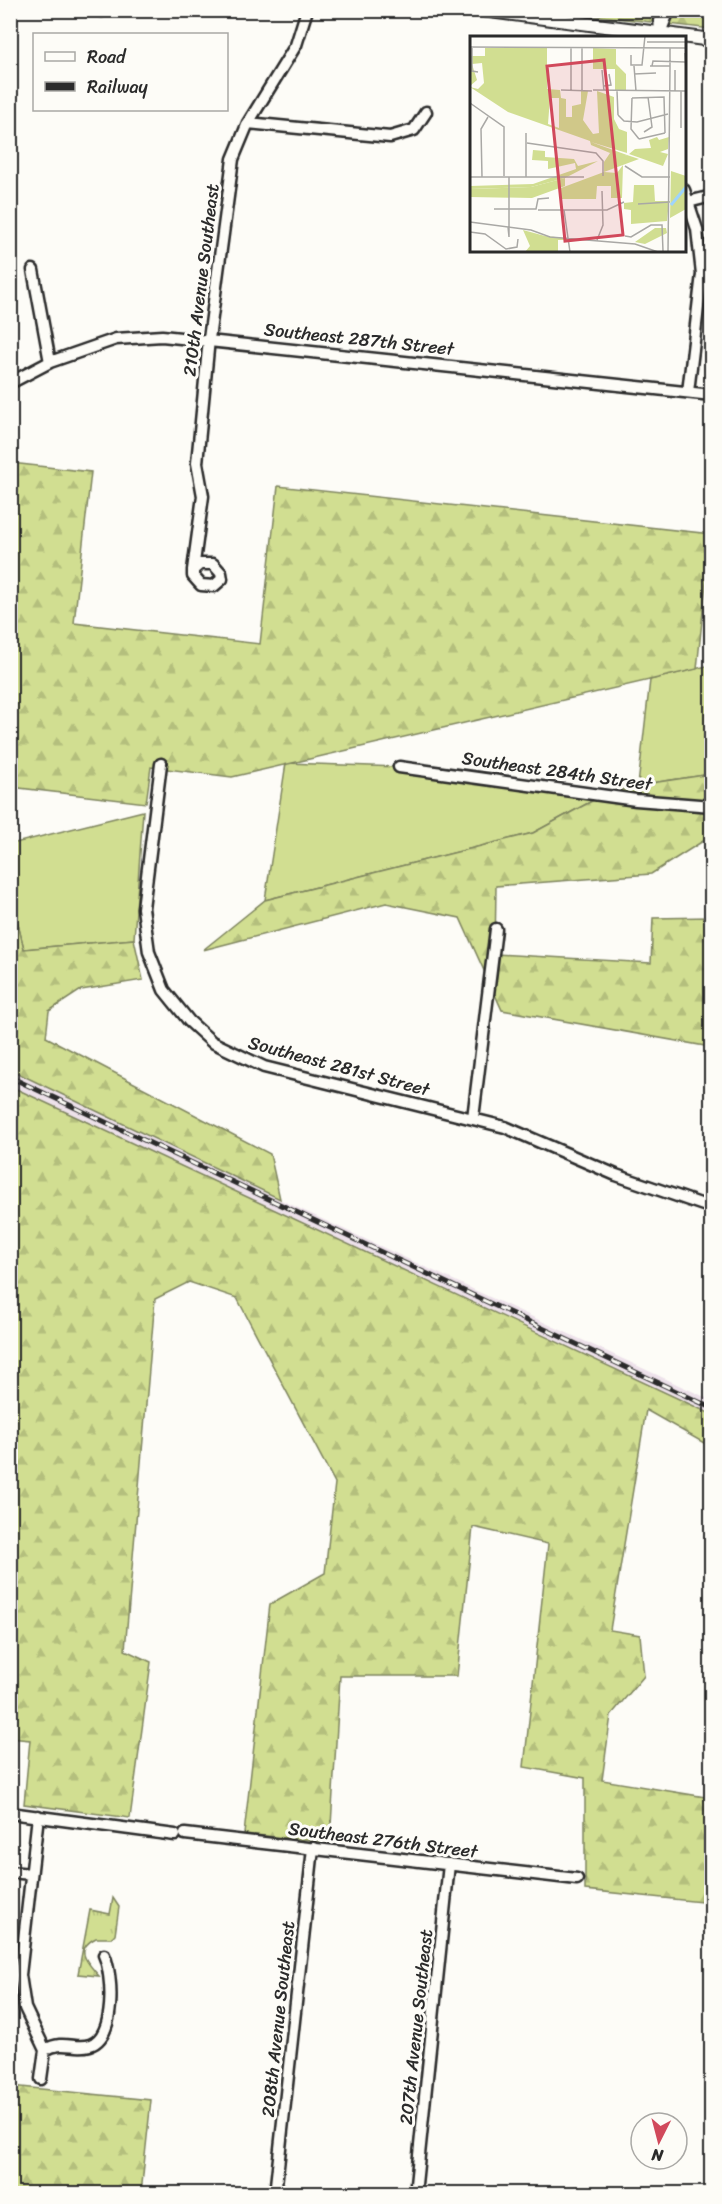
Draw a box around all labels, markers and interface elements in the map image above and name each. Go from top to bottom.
legend [33,33,228,111]
inset map [470,36,686,252]
text: Road [87,41,127,73]
text: Railway [87,71,149,103]
street label: 210th Avenue Southeast [173,182,229,378]
street label: Southeast 287th Street [262,313,456,365]
street label: Southeast 284th Street [460,742,655,800]
street label: Southeast 281st Street [245,1026,434,1106]
street label: Southeast 276th Street [287,1813,480,1868]
street label: 208th Avenue Southeast [252,1919,304,2119]
street label: 207th Avenue Southeast [390,1927,442,2126]
north arrow [629,2111,689,2171]
text: N [650,2140,666,2171]

